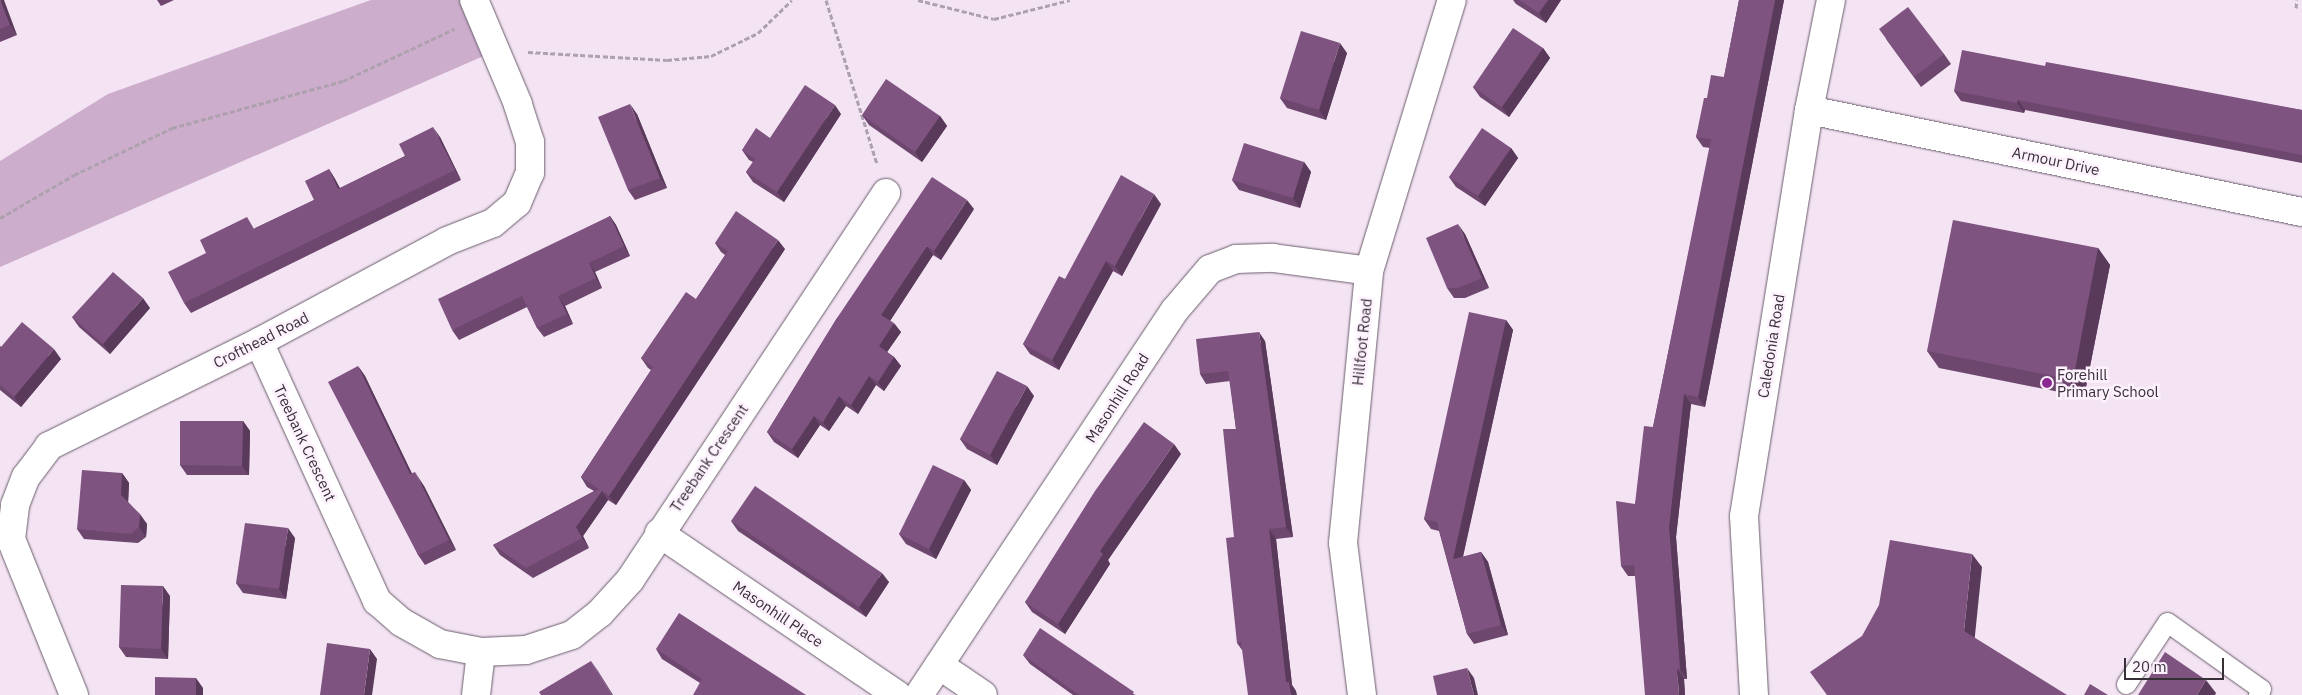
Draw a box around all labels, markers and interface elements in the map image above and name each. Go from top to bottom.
street label: Armour Drive [2011,143,2101,179]
street label: Caledonia Road [1754,293,1788,399]
street label: Hillfoot Road [1348,298,1376,386]
street label: Crofthead Road [210,308,312,372]
street label: Masonhill Road [1081,350,1153,446]
place label: Forehill Primary School [2057,365,2159,400]
marker: Forehill Primary School [2041,377,2053,389]
street label: Treebank Crescent [270,382,340,504]
street label: Treebank Crescent [666,401,752,515]
street label: Masonhill Place [729,577,827,651]
scale bar [2127,648,2227,680]
text: 20 m [2132,657,2167,676]

